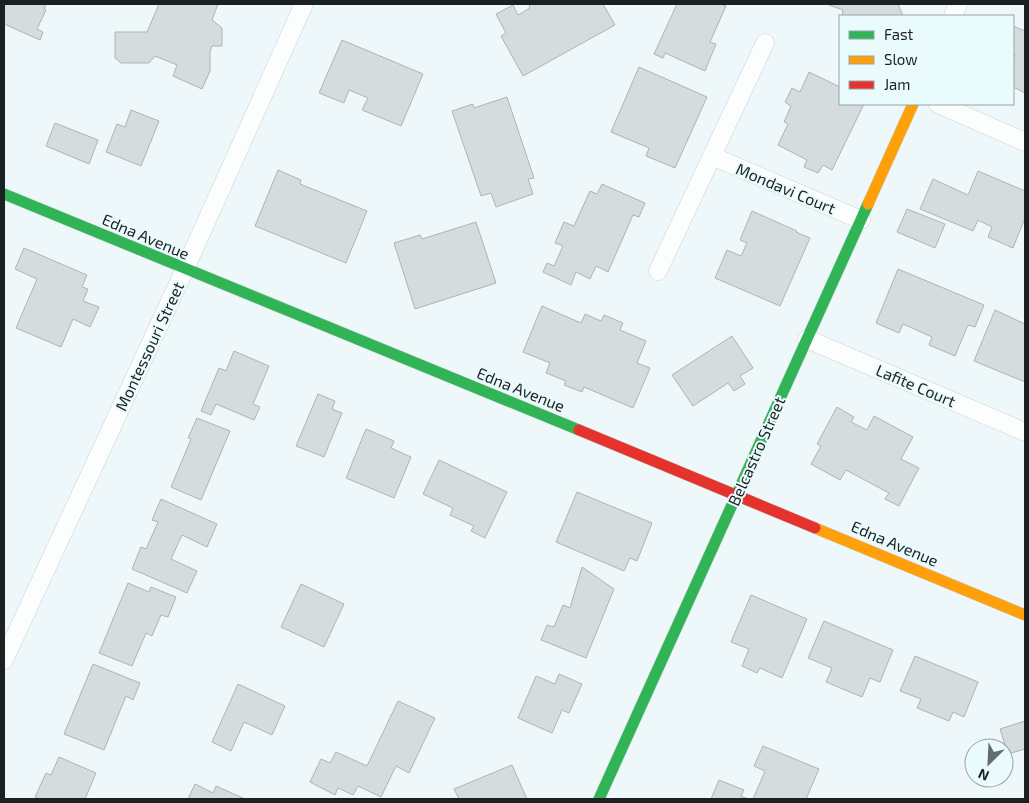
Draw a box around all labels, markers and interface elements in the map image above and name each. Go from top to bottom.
legend [839,15,1014,105]
text: Fast [884,25,914,43]
text: Slow [884,50,918,68]
text: Jam [884,75,910,93]
street label: Mondavi Court [733,159,839,217]
street label: Edna Avenue [99,209,193,263]
street label: Montessouri Street [111,279,187,413]
street label: Lafite Court [873,360,959,410]
street label: Edna Avenue [474,363,568,415]
street label: Belcastro Street [723,393,789,509]
street label: Edna Avenue [848,516,942,570]
north arrow [964,738,1014,788]
text: N [975,766,992,785]

